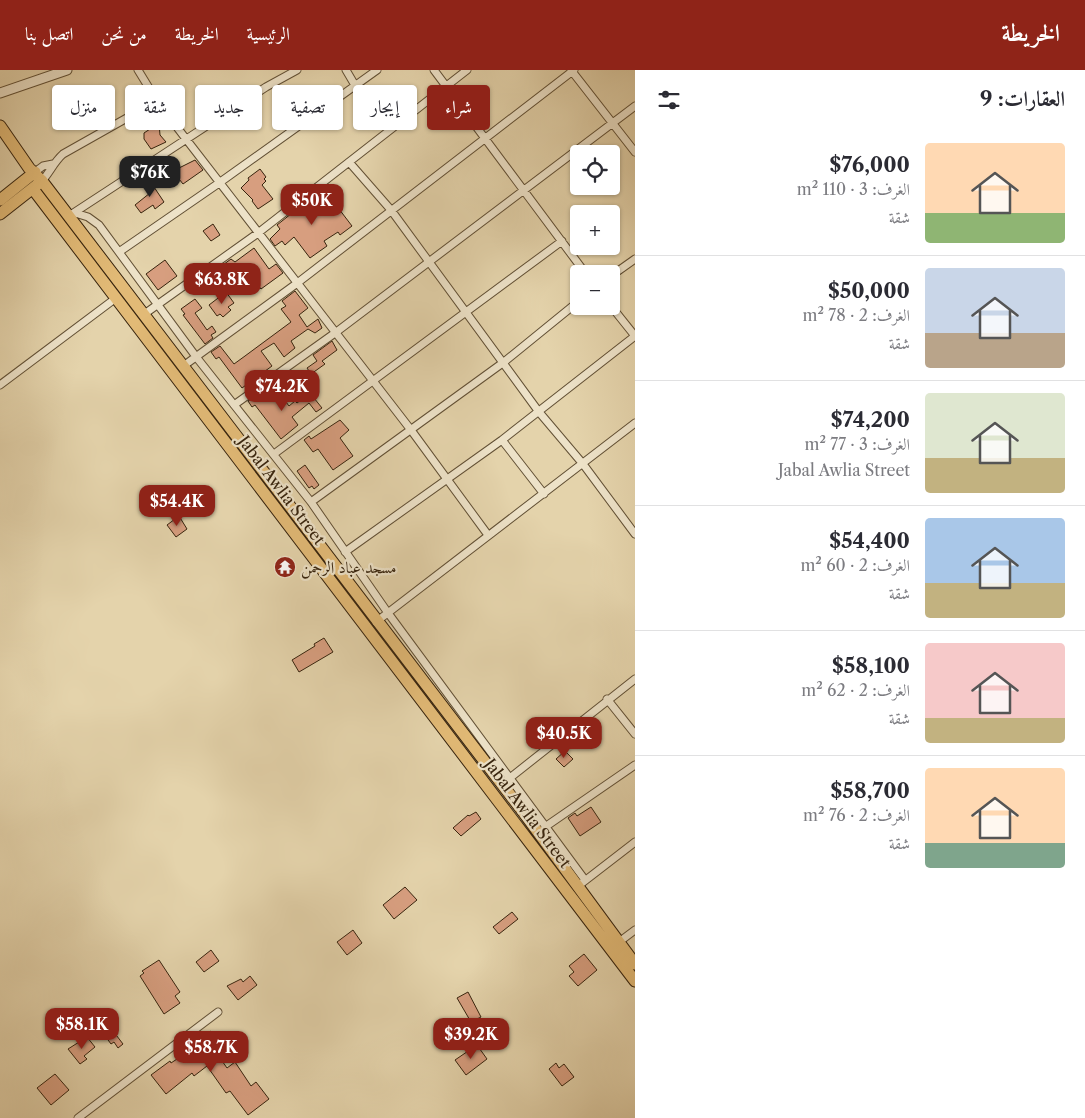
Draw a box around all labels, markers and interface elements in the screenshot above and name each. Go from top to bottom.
text: الخريطة [1002,18,1060,47]
text: اتصل بنا [25,23,73,45]
text: من نحن [101,23,147,45]
text: الخريطة [175,23,219,45]
text: الرئيسية [247,23,290,45]
chip: منزل [52,85,115,130]
chip: شقة [125,85,185,130]
chip: جديد [195,85,262,130]
chip: تصفية [272,85,343,130]
chip: إيجار [353,85,417,130]
chip: شراء [427,85,490,130]
icon: filters [655,86,683,114]
text: العقارات: 9 [980,86,1065,111]
map controls [570,145,620,315]
button: locate [570,145,620,195]
text: $76,000 [830,152,910,177]
pin: $76K [120,156,180,198]
text: $76K [130,162,170,182]
icon: home [965,163,1025,223]
text: الغرف: 3 · 110 m² [797,179,910,199]
pin: $50K [282,184,342,226]
text: $50K [292,190,332,210]
button: + [570,205,620,255]
text: شقة [889,207,910,227]
pin: $63.8K [181,262,263,305]
button: − [570,265,620,315]
text: $63.8K [195,269,249,289]
text: $50,000 [828,278,910,303]
icon: home [965,288,1025,348]
text: الغرف: 2 · 78 m² [803,305,910,325]
text: شقة [889,333,910,353]
pin: $74.2K [241,370,323,412]
text: $74.2K [256,376,308,396]
text: $74,200 [831,407,910,432]
icon: home [965,413,1025,473]
street label: Jabal Awlia Street [233,429,330,549]
text: الغرف: 3 · 77 m² [805,434,910,454]
text: Jabal Awlia Street [778,460,910,480]
pin: $54.4K [136,484,218,527]
text: $54.4K [150,491,204,511]
text: $54,400 [829,528,910,553]
icon: home [965,538,1025,598]
temple icon: مسجد عباد الرحمن [273,555,297,579]
text: الغرف: 2 · 60 m² [800,555,910,575]
place label: مسجد عباد الرحمن [301,557,396,579]
text: شقة [889,583,910,603]
text: $58,100 [832,653,910,678]
icon: home [965,663,1025,723]
text: الغرف: 2 · 62 m² [801,680,910,700]
text: شقة [889,708,910,728]
pin: $40.5K [523,716,605,759]
text: $40.5K [537,723,591,743]
street label: Jabal Awlia Street [479,752,576,872]
text: $58,700 [831,778,910,803]
icon: home [965,788,1025,848]
text: الغرف: 2 · 76 m² [803,805,910,825]
text: شقة [889,833,910,853]
pin: $58.1K [41,1008,123,1050]
text: $58.1K [56,1014,108,1034]
pin: $39.2K [430,1018,512,1060]
text: $39.2K [444,1024,498,1044]
pin: $58.7K [170,1030,252,1073]
text: $58.7K [185,1037,237,1057]

